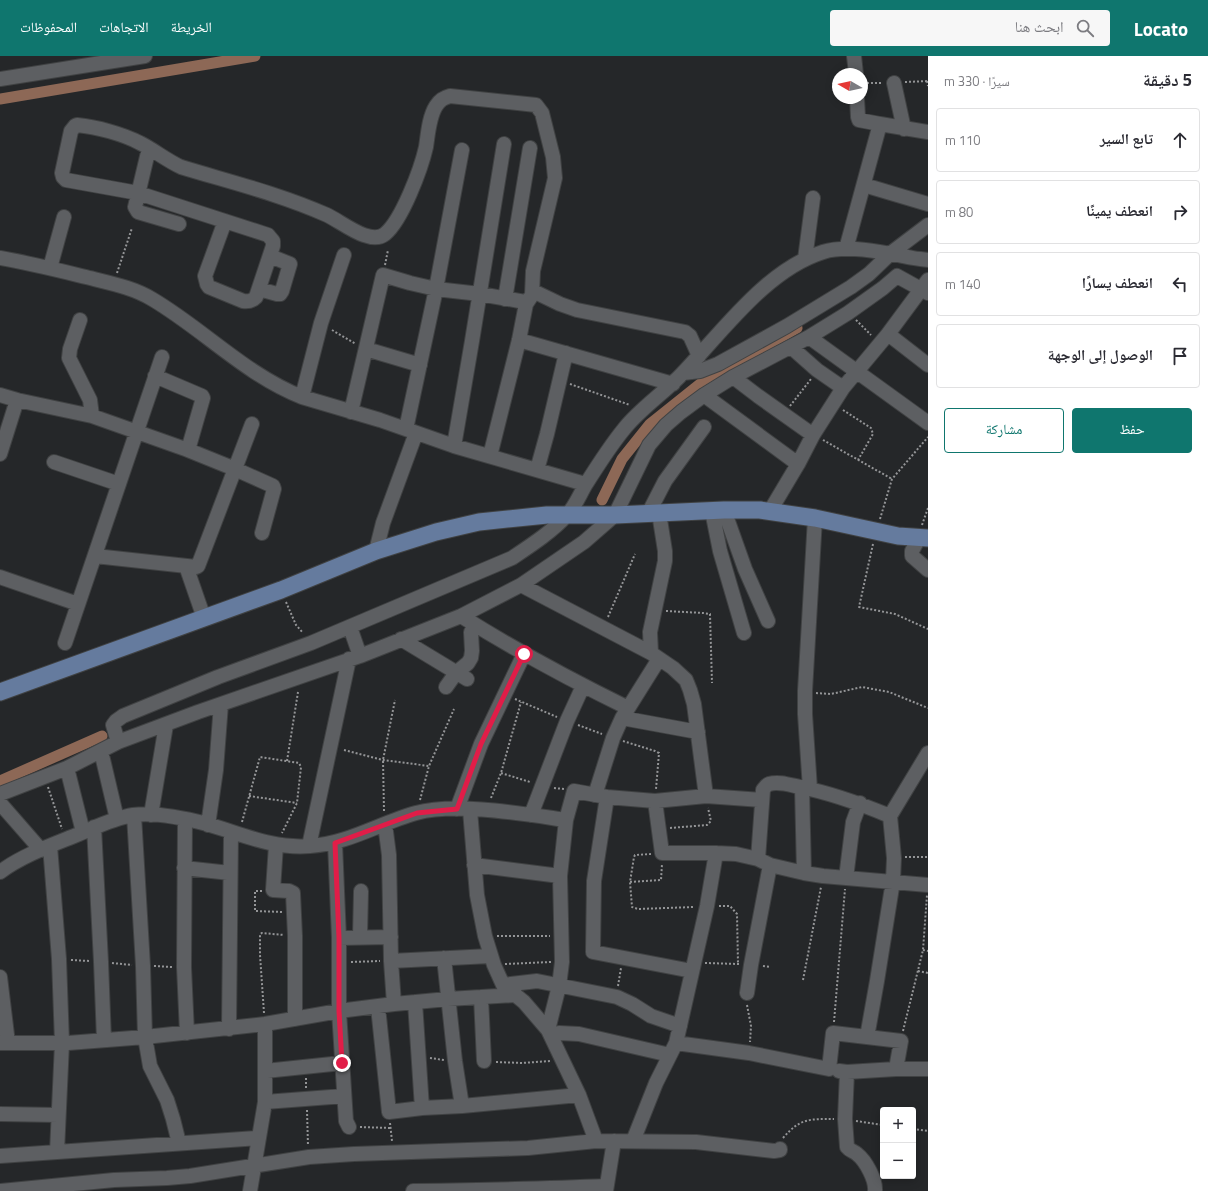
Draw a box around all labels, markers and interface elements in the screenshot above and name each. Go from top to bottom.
search box [830,10,1110,46]
text: Locato [1134,14,1188,43]
text: ابحث هنا [1015,15,1064,38]
text: المحفوظات [20,16,77,37]
text: الاتجاهات [99,16,149,37]
text: الخريطة [171,16,212,37]
icon: search [1074,17,1096,39]
text: 5 دقيقة [1143,67,1192,93]
north arrow [832,68,868,104]
text: سيرًا · 330 m [944,71,1010,91]
text: تابع السير [1100,127,1153,150]
icon: ahead [1169,129,1191,151]
text: 110 m [945,130,981,150]
text: انعطف يمينًا [1086,199,1153,222]
icon: right [1169,201,1191,223]
text: 80 m [945,202,973,222]
text: انعطف يسارًا [1082,271,1153,294]
icon: left [1169,273,1191,295]
text: 140 m [945,274,981,294]
text: الوصول إلى الوجهة [1048,343,1153,366]
icon: arrive [1169,345,1191,367]
button: مشاركة [944,408,1064,453]
button: حفظ [1072,408,1192,453]
route start [515,645,533,663]
route end [333,1054,351,1072]
map controls [880,1107,916,1179]
button: + [880,1107,916,1143]
button: − [880,1143,916,1179]

